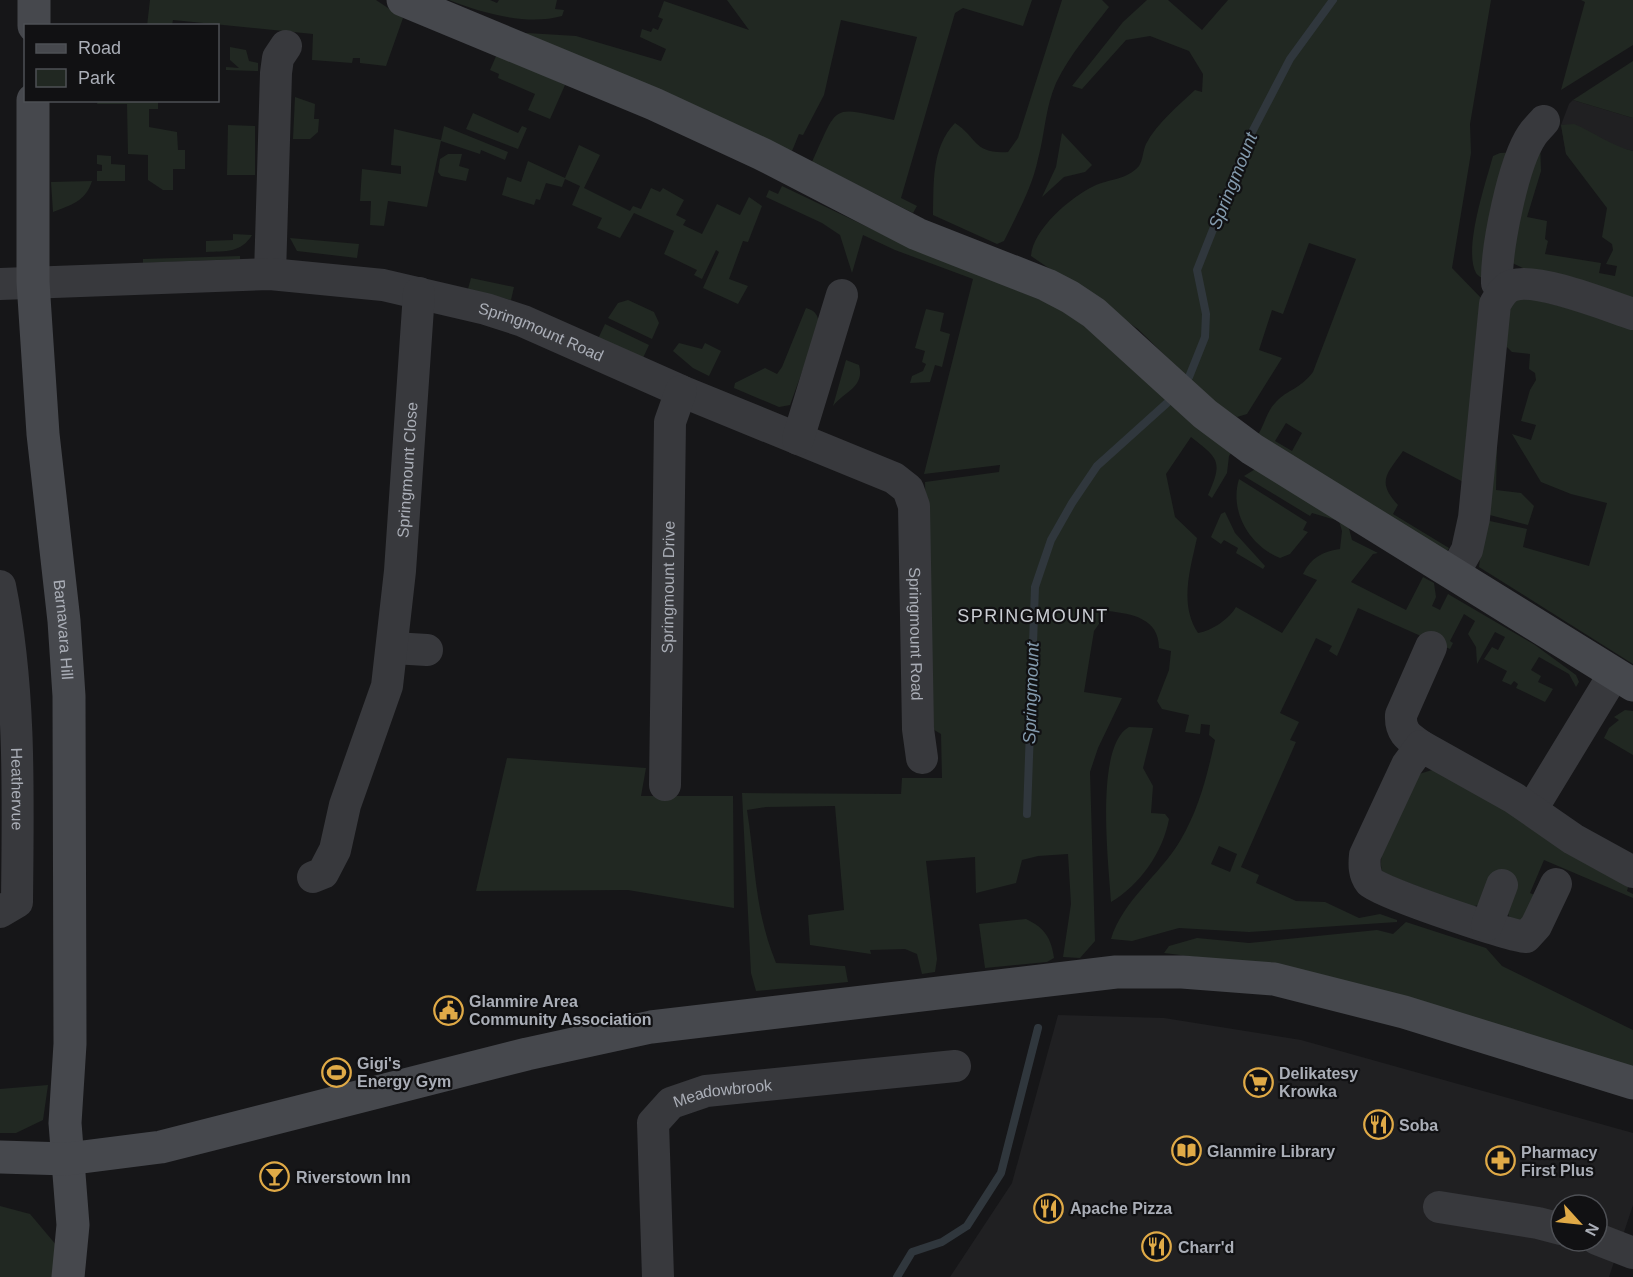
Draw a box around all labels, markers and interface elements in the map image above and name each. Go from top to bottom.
legend [24,24,219,102]
text: Road [78,38,121,58]
text: Park [78,68,116,88]
water label: Springmount [1205,129,1262,232]
street label: Springmount Road [477,300,606,365]
street label: Springmount Close [394,401,421,539]
street label: Springmount Drive [659,521,678,653]
street label: Springmount Road [906,567,925,701]
street label: Barnavara Hill [50,579,76,680]
district label: SPRINGMOUNT [957,606,1109,626]
water label: Springmount [1019,641,1043,744]
street label: Heathervue [8,747,26,830]
place label: Glanmire Area Community Association [469,993,652,1028]
public building icon: Glanmire Area Community Association [432,994,464,1026]
place label: Gigi's Energy Gym [357,1055,451,1090]
sports icon: Gigi's Energy Gym [320,1056,352,1088]
place label: Delikatesy Krowka [1279,1065,1358,1100]
supermarket icon: Delikatesy Krowka [1242,1066,1274,1098]
street label: Meadowbrook [671,1076,774,1111]
restaurant icon: Soba [1362,1109,1394,1141]
place label: Soba [1399,1117,1438,1134]
library icon: Glanmire Library [1170,1135,1202,1167]
place label: Glanmire Library [1207,1143,1335,1160]
place label: Pharmacy First Plus [1521,1144,1598,1179]
pharmacy icon: Pharmacy First Plus [1484,1145,1516,1177]
bar icon: Riverstown Inn [259,1161,291,1193]
place label: Riverstown Inn [296,1169,411,1186]
restaurant icon: Apache Pizza [1033,1192,1065,1224]
north arrow [1549,1193,1609,1253]
place label: Apache Pizza [1070,1200,1172,1217]
text: N [1582,1221,1602,1239]
restaurant icon: Charr'd [1141,1231,1173,1263]
place label: Charr'd [1178,1239,1234,1256]

